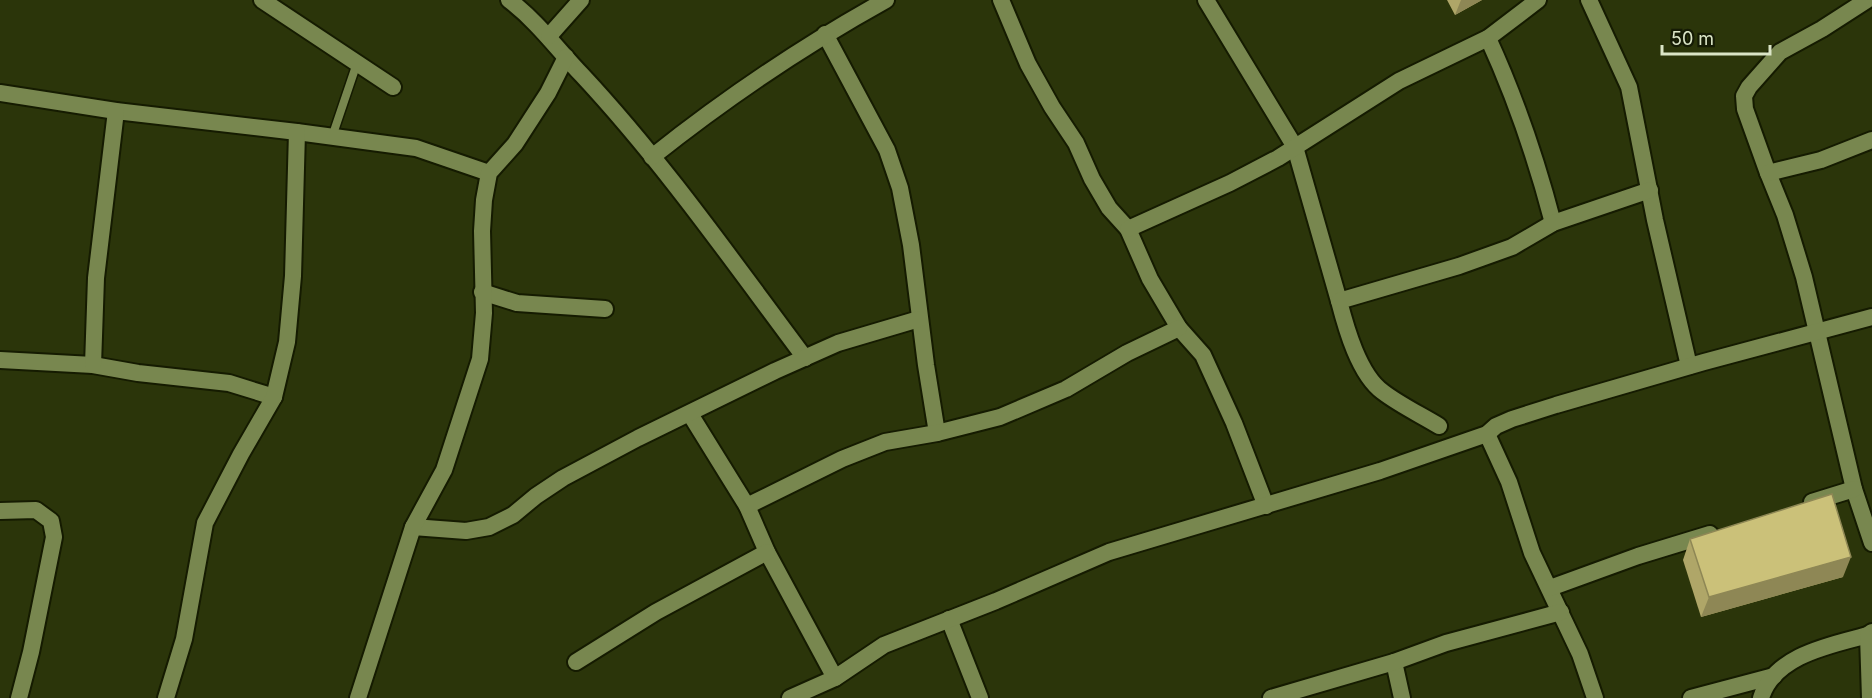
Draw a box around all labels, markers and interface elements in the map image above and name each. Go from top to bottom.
scale bar [1662,18,1770,56]
text: 50 m [1671,28,1714,49]

